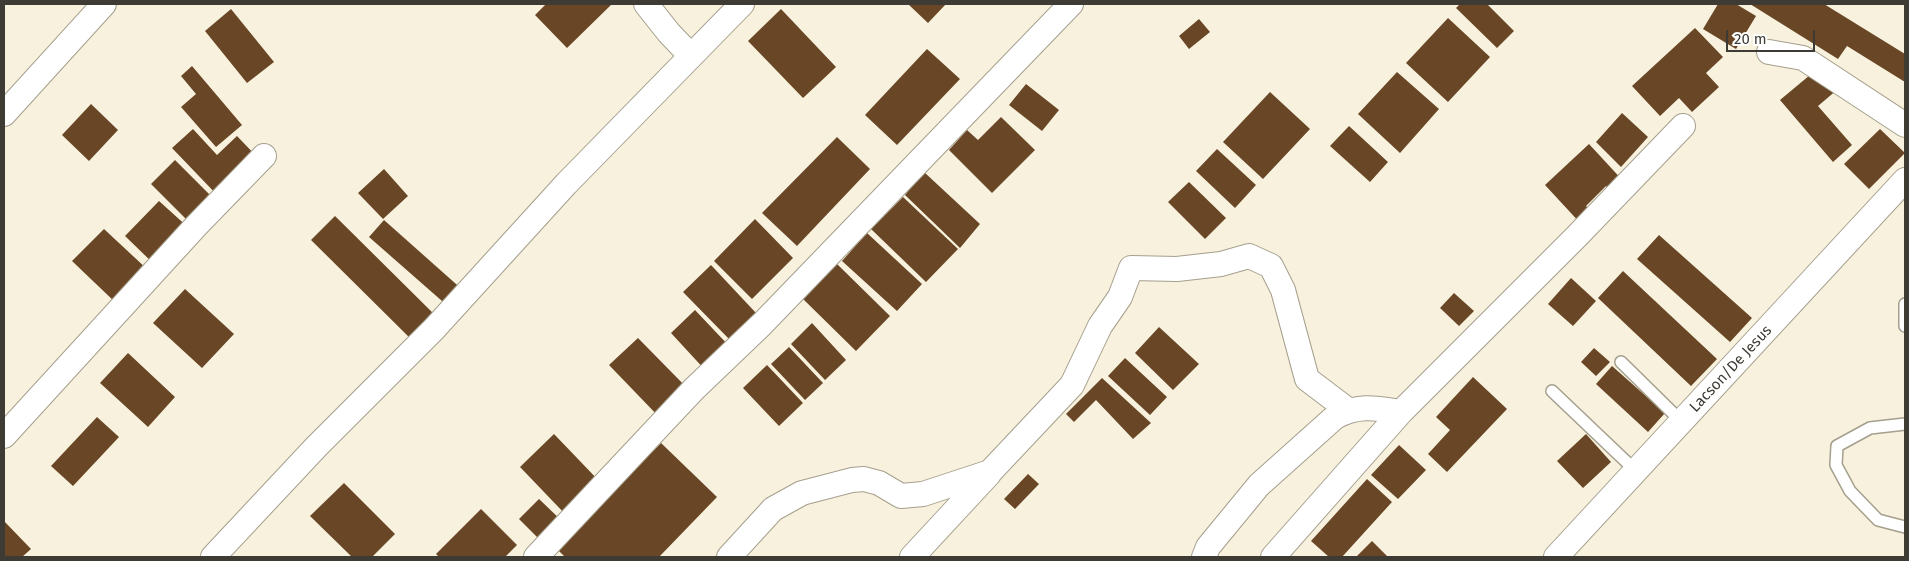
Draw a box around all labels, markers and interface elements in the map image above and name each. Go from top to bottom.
scale bar [1729,20,1818,52]
text: 20 m [1734,30,1767,48]
street label: Lacson/De Jesus [1686,322,1776,416]

